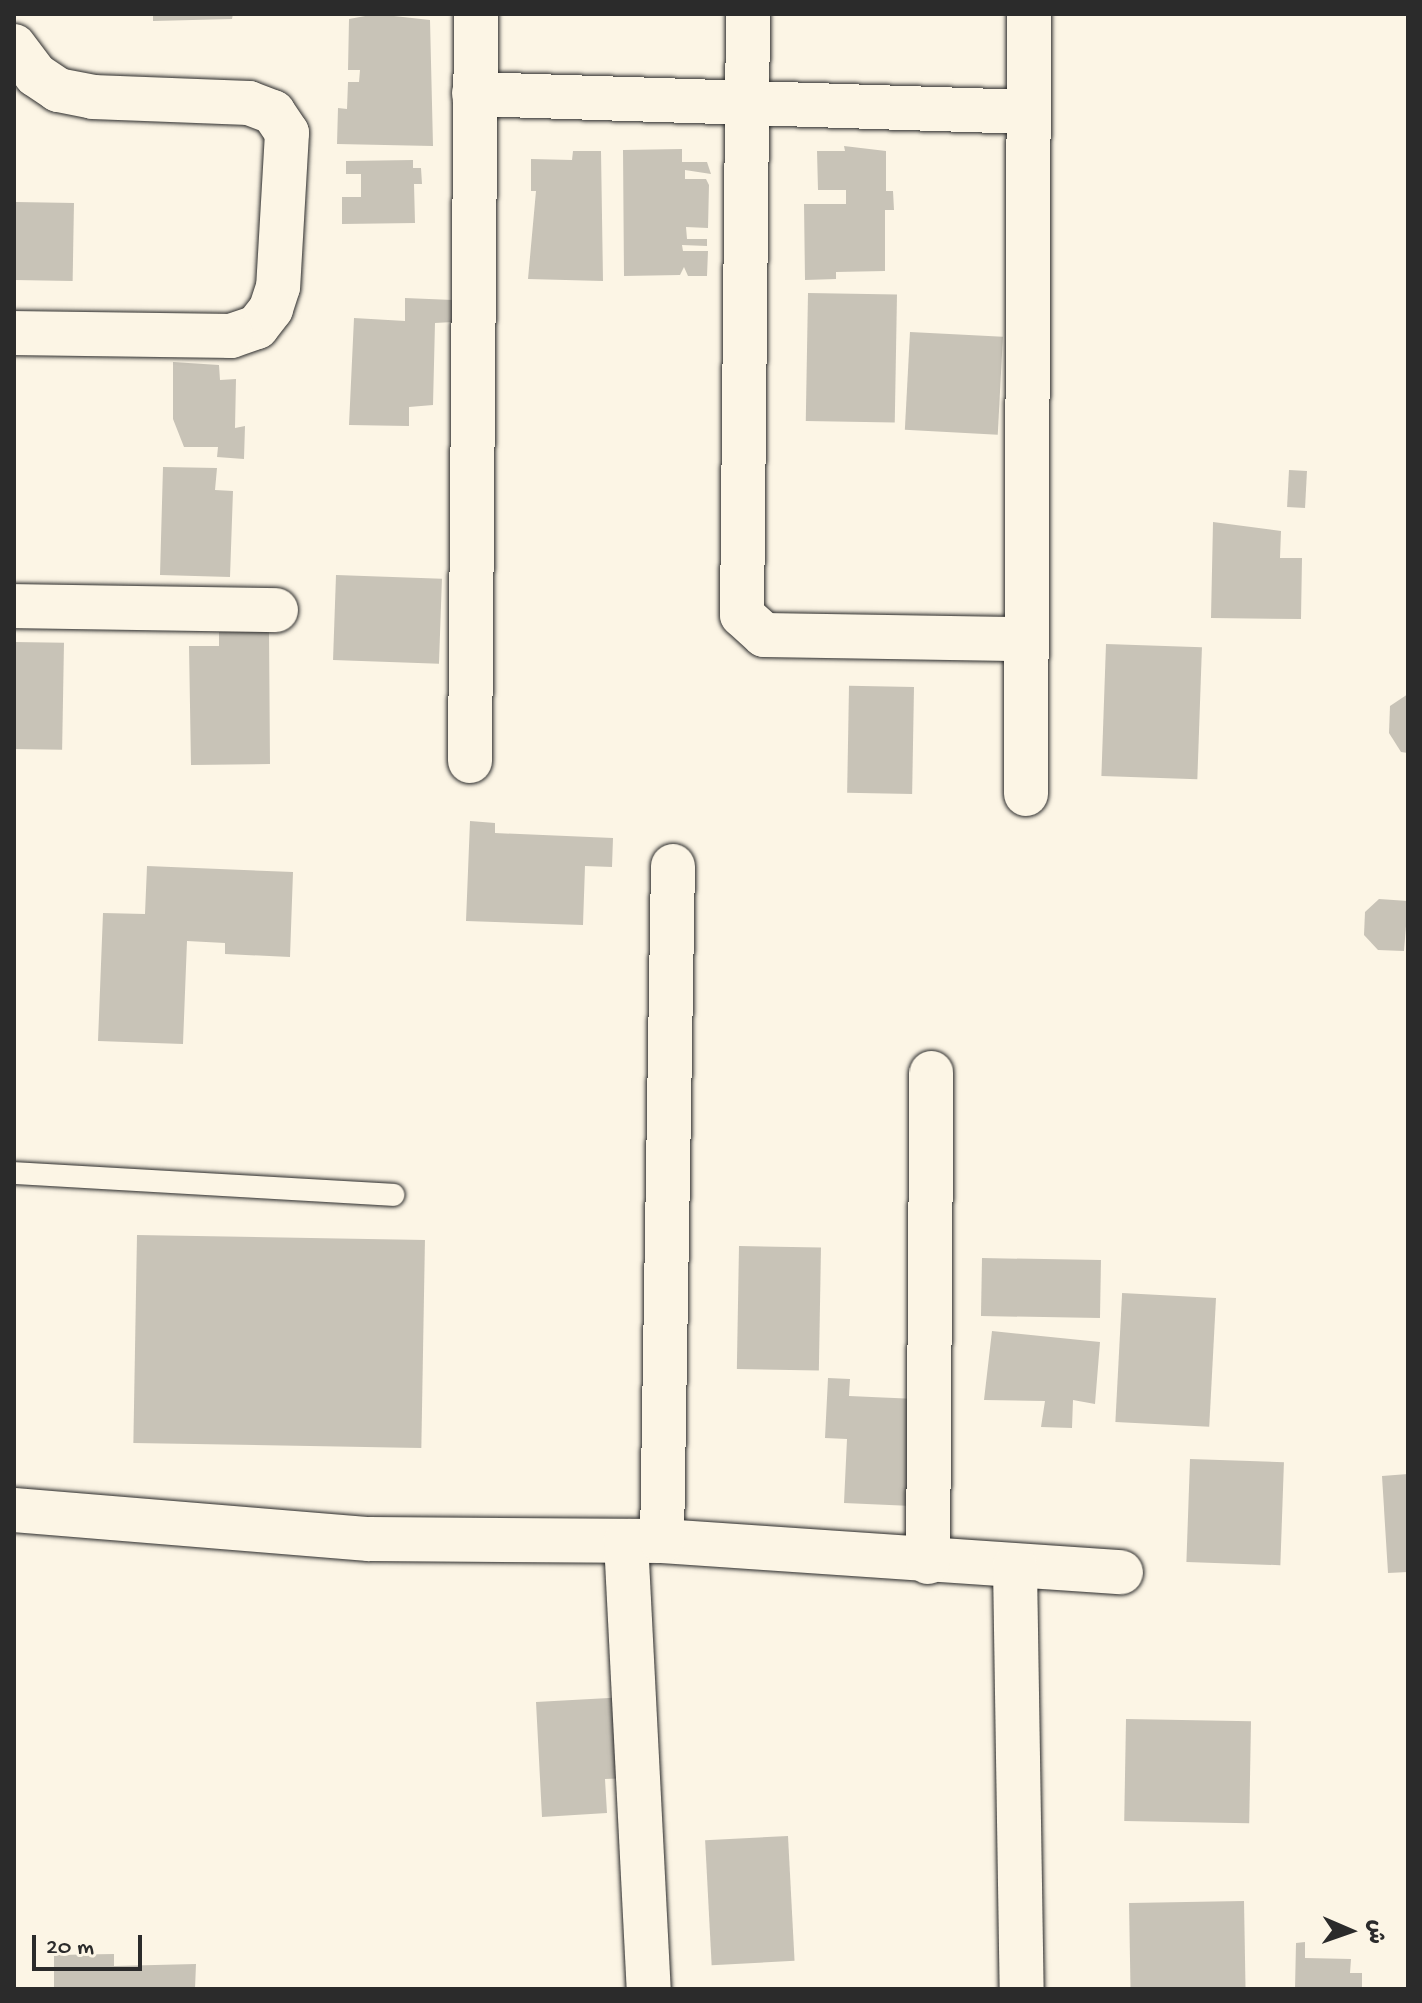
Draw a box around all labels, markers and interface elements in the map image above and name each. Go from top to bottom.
north arrow [1310,1891,1390,1971]
scale bar [36,1919,146,1969]
text: ش [1361,1919,1387,1944]
text: 20 m [46,1934,94,1963]

